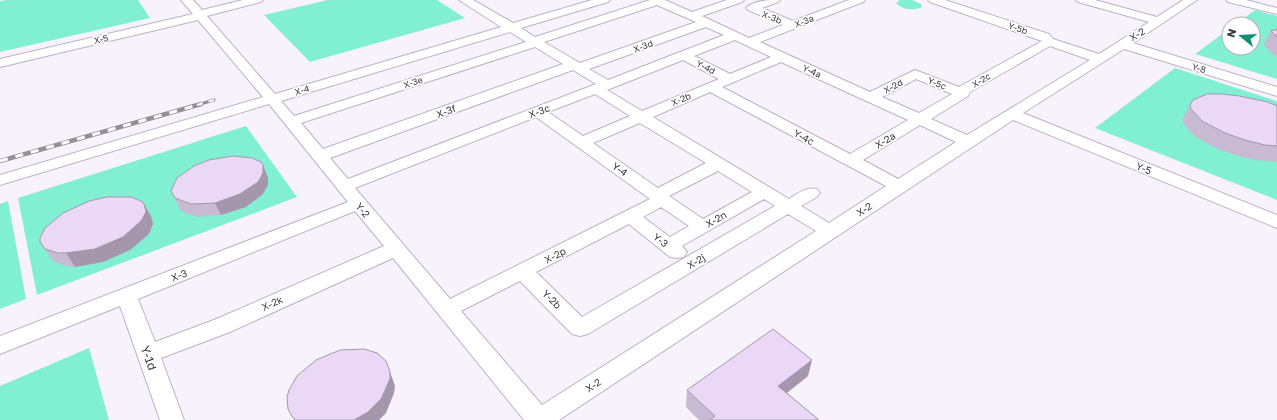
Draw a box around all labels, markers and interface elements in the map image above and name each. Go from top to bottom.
street label: X-3b [761,8,784,26]
street label: X-3a [793,12,815,30]
north arrow [1221,16,1261,56]
street label: Y-5b [1007,20,1029,36]
street label: X-2 [1127,25,1147,43]
text: N [1224,27,1238,39]
street label: X-5 [93,32,109,46]
street label: X-3d [632,37,654,55]
street label: Y-4d [695,58,717,76]
street label: Y-8 [1191,61,1207,75]
street label: Y-4a [801,62,823,80]
street label: X-2c [970,70,992,90]
street label: X-3e [402,74,424,90]
street label: Y-5c [926,74,948,92]
street label: X-2d [882,76,904,96]
street label: X-4 [293,83,311,97]
street label: X-2b [670,90,693,108]
street label: X-3c [527,101,552,120]
street label: X-3f [435,102,458,120]
street label: Y-4c [792,127,817,148]
street label: X-2a [873,129,897,151]
street label: Y-4 [610,160,630,178]
street label: Y-5 [1135,160,1154,177]
street label: X-2 [854,199,874,218]
street label: Y-2 [353,200,373,220]
street label: X-2n [703,208,729,230]
street label: Y-3 [651,230,671,250]
street label: X-2p [542,245,568,265]
street label: X-2j [685,251,707,271]
street label: X-3 [169,266,189,284]
street label: Y-2b [540,287,564,311]
street label: X-2k [260,293,285,313]
street label: Y-1d [138,344,160,372]
street label: X-2 [583,375,603,394]

